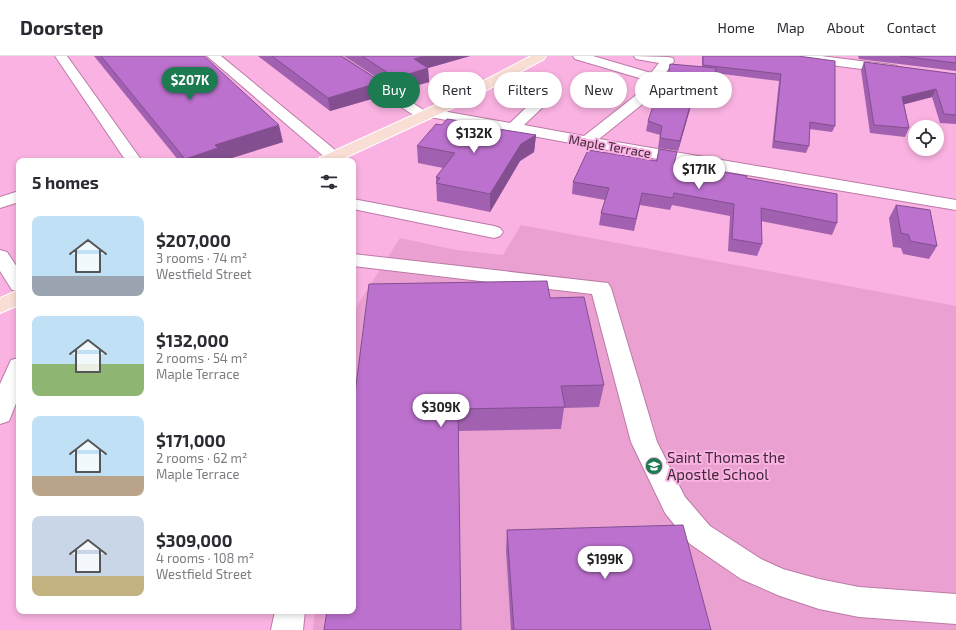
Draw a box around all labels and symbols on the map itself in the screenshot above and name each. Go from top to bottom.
pin: $207K [162,67,218,101]
pin: $132K [446,120,502,154]
street label: Maple Terrace [568,131,652,161]
pin: $171K [671,156,727,190]
pin: $309K [413,394,469,428]
place label: Saint Thomas the Apostle School [667,448,785,483]
school or university icon: Saint Thomas the Apostle School [644,456,664,476]
pin: $199K [577,546,633,580]

